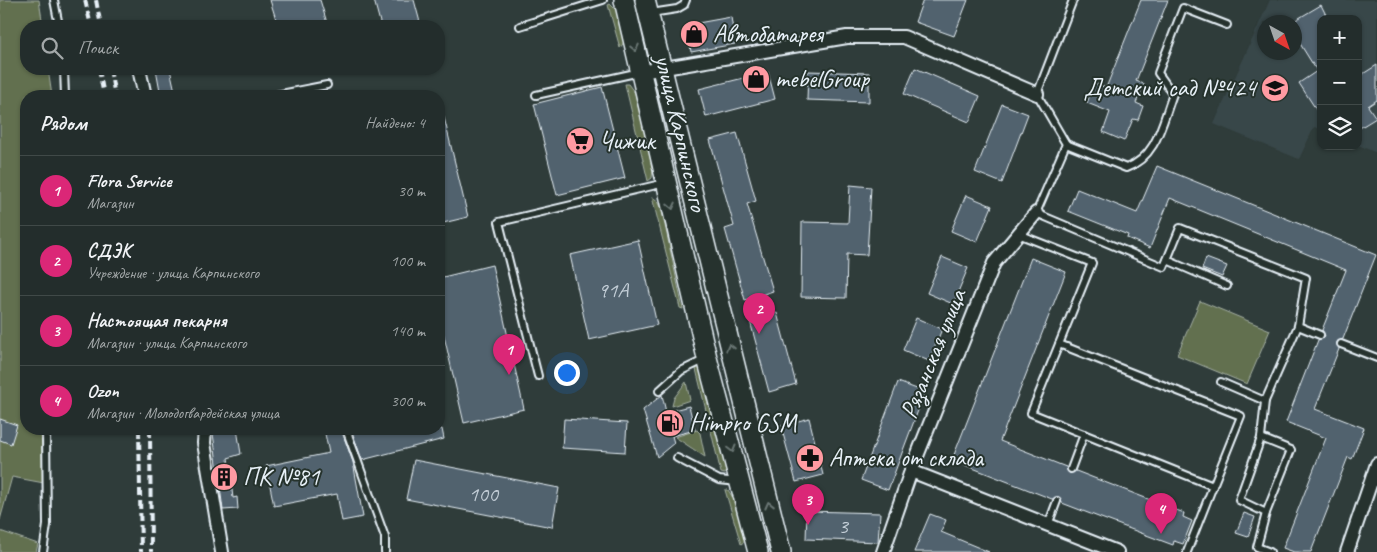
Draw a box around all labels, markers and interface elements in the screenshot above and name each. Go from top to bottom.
north arrow [1257,15,1302,60]
map controls [1317,15,1362,150]
button: + [1317,15,1362,60]
place label: Автобатарея [713,18,825,50]
shop icon: Автобатарея [679,19,709,49]
search box [20,20,445,75]
icon: search [38,34,66,62]
text: Поиск [78,36,118,60]
one-way arrow [629,43,640,52]
street label: улица Карпинского [647,50,715,216]
button: − [1317,60,1362,105]
place label: mebelGroup [775,63,871,95]
shop icon: mebelGroup [741,64,771,94]
place label: Детский сад №424 [1083,72,1259,104]
school or university icon: Детский сад №424 [1260,73,1290,103]
button: layers [1317,105,1362,150]
text: Рядом [40,110,87,136]
text: Найдено: 4 [365,113,425,133]
place label: Чижик [599,125,657,157]
supermarket icon: Чижик [565,126,595,156]
text: Flora Service [87,169,172,193]
text: 1 [52,181,60,201]
text: 30 m [398,181,425,201]
text: Магазин [87,193,134,213]
one-way arrow [666,201,677,210]
text: СДЭК [87,239,131,263]
text: 2 [52,251,60,271]
text: 100 m [391,251,425,271]
text: Учреждение · улица Карпинского [87,263,259,283]
house number: 91А [598,276,629,304]
street label: Рязанская улица [893,283,975,424]
pin: 2 [743,293,775,334]
text: Настоящая пекарня [87,309,226,333]
text: 3 [52,321,60,341]
text: 140 m [391,321,425,341]
text: Магазин · улица Карпинского [87,333,247,353]
pin: 1 [493,334,525,375]
one-way arrow [725,343,736,352]
your location [554,360,580,386]
text: Ozon [87,379,119,403]
text: 4 [52,391,60,411]
text: 300 m [391,391,425,411]
text: Магазин · Молодогвардейская улица [87,403,279,423]
place label: Himpro GSM [689,407,798,439]
fuel station icon: Himpro GSM [655,408,685,438]
place label: Аптека от склада [829,442,985,474]
pharmacy icon: Аптека от склада [795,443,825,473]
one-way arrow [726,444,736,452]
place label: ПК №81 [243,461,321,493]
building icon: ПК №81 [209,462,239,492]
house number: 100 [468,480,500,508]
pin: 3 [792,484,824,525]
pin: 4 [1145,493,1177,534]
one-way arrow [764,500,775,509]
house number: 3 [838,512,850,540]

